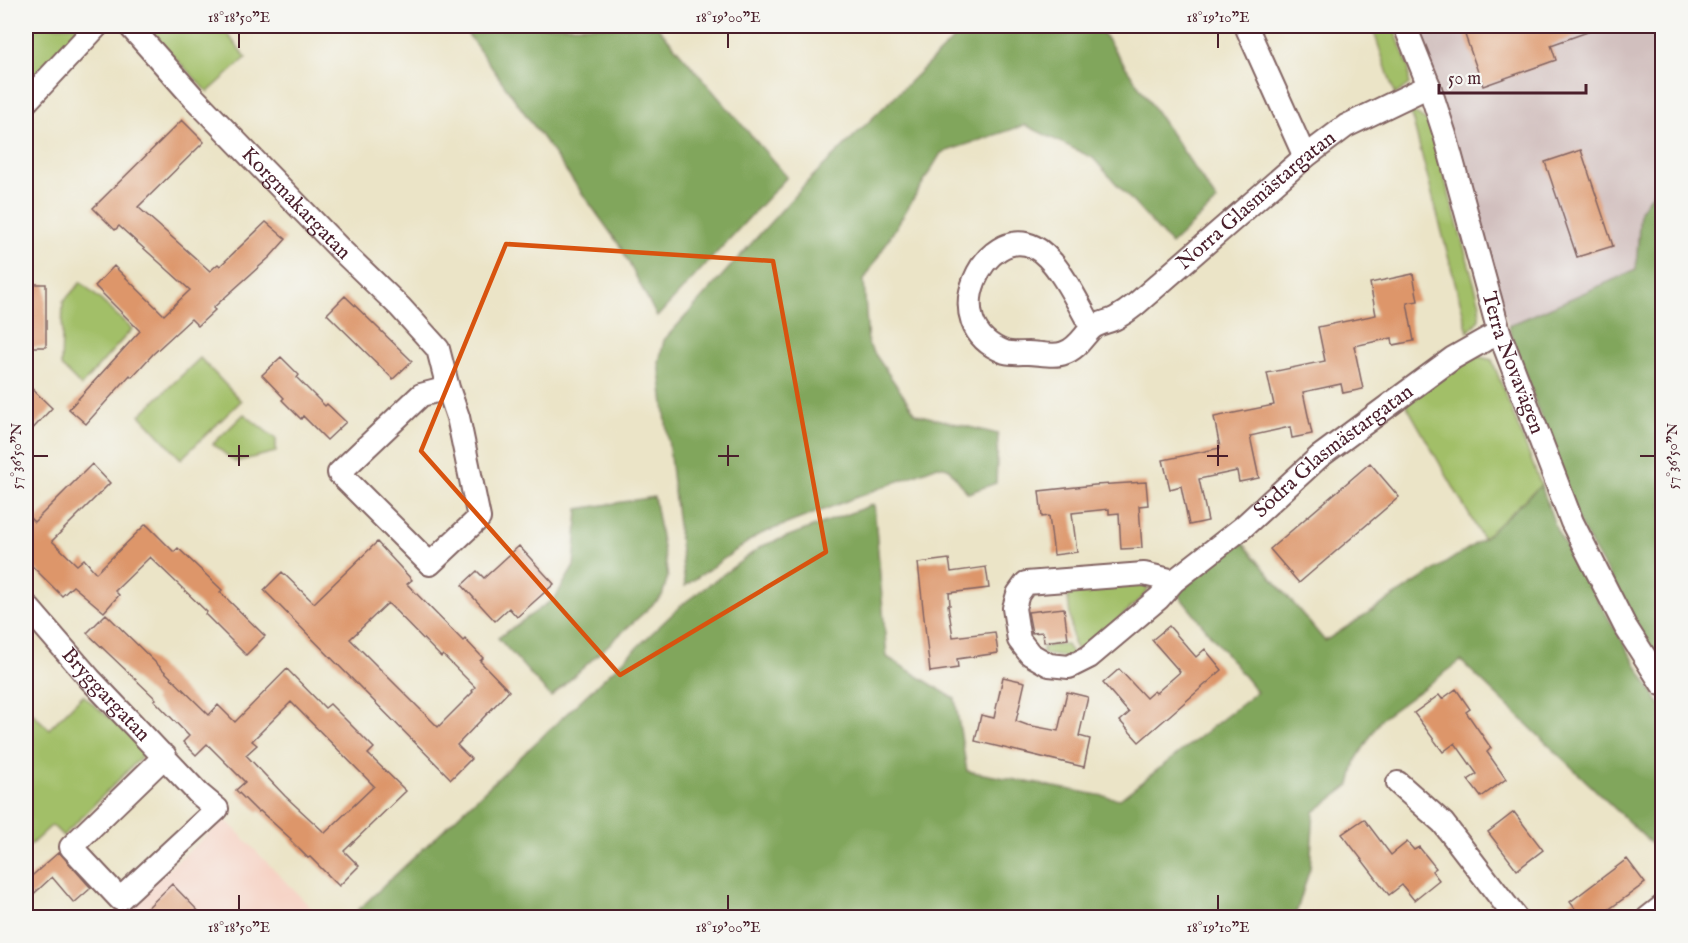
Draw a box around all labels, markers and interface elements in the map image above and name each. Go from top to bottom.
text: 18°18'50"E [208,8,270,27]
text: 18°19'00"E [695,8,761,27]
text: 18°19'10"E [1186,8,1250,27]
scale bar [1439,57,1586,95]
text: 50 m [1448,68,1481,91]
street label: Norra Glasmästargatan [1171,125,1342,276]
street label: Korgmakargatan [235,141,357,266]
street label: Terra Novavägen [1475,289,1550,438]
street label: Södra Glasmästargatan [1248,378,1419,524]
text: 57°36'50"N [7,423,26,489]
text: 57°36'50"N [1663,423,1682,489]
street label: Bryggargatan [55,642,156,748]
text: 18°18'50"E [208,918,270,937]
text: 18°19'00"E [695,918,761,937]
text: 18°19'10"E [1186,918,1250,937]

